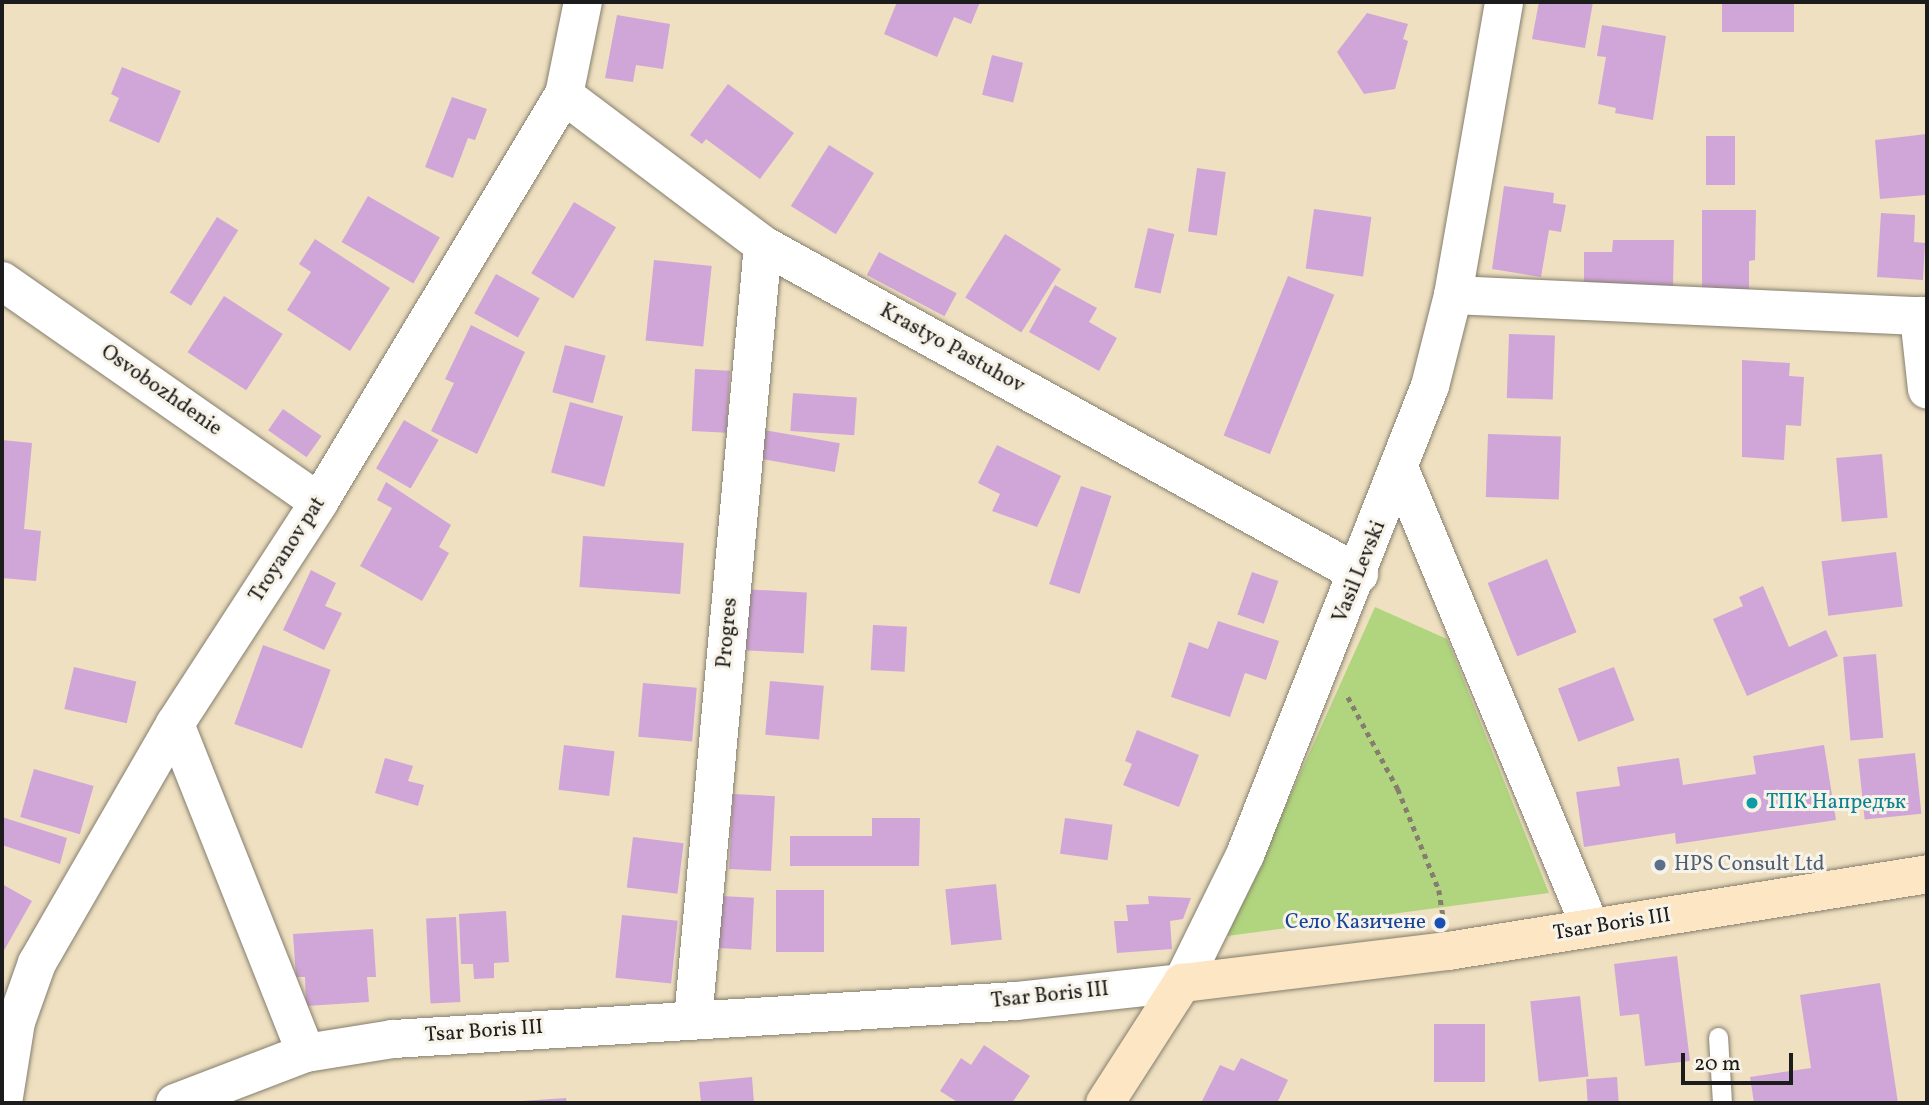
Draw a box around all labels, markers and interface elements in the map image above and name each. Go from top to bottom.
street label: Krastyo Pastuhov [875,299,1029,399]
street label: Osvobozhdenie [96,340,226,442]
street label: Troyanov pat [244,492,332,608]
street label: Vasil Levski [1328,517,1392,627]
street label: Progres [712,597,744,669]
place label: ТПК Напредък [1766,790,1906,816]
marker: ТПК Напредък [1744,795,1760,811]
place label: HPS Consult Ltd [1674,852,1825,878]
marker: HPS Consult Ltd [1652,857,1668,873]
street label: Tsar Boris III [1551,903,1673,947]
place label: Село Казичене [1285,910,1426,936]
marker: Село Казичене [1432,915,1448,931]
street label: Tsar Boris III [990,977,1110,1015]
street label: Tsar Boris III [424,1015,544,1049]
scale bar [1684,1038,1796,1082]
text: 20 m [1694,1050,1740,1079]

